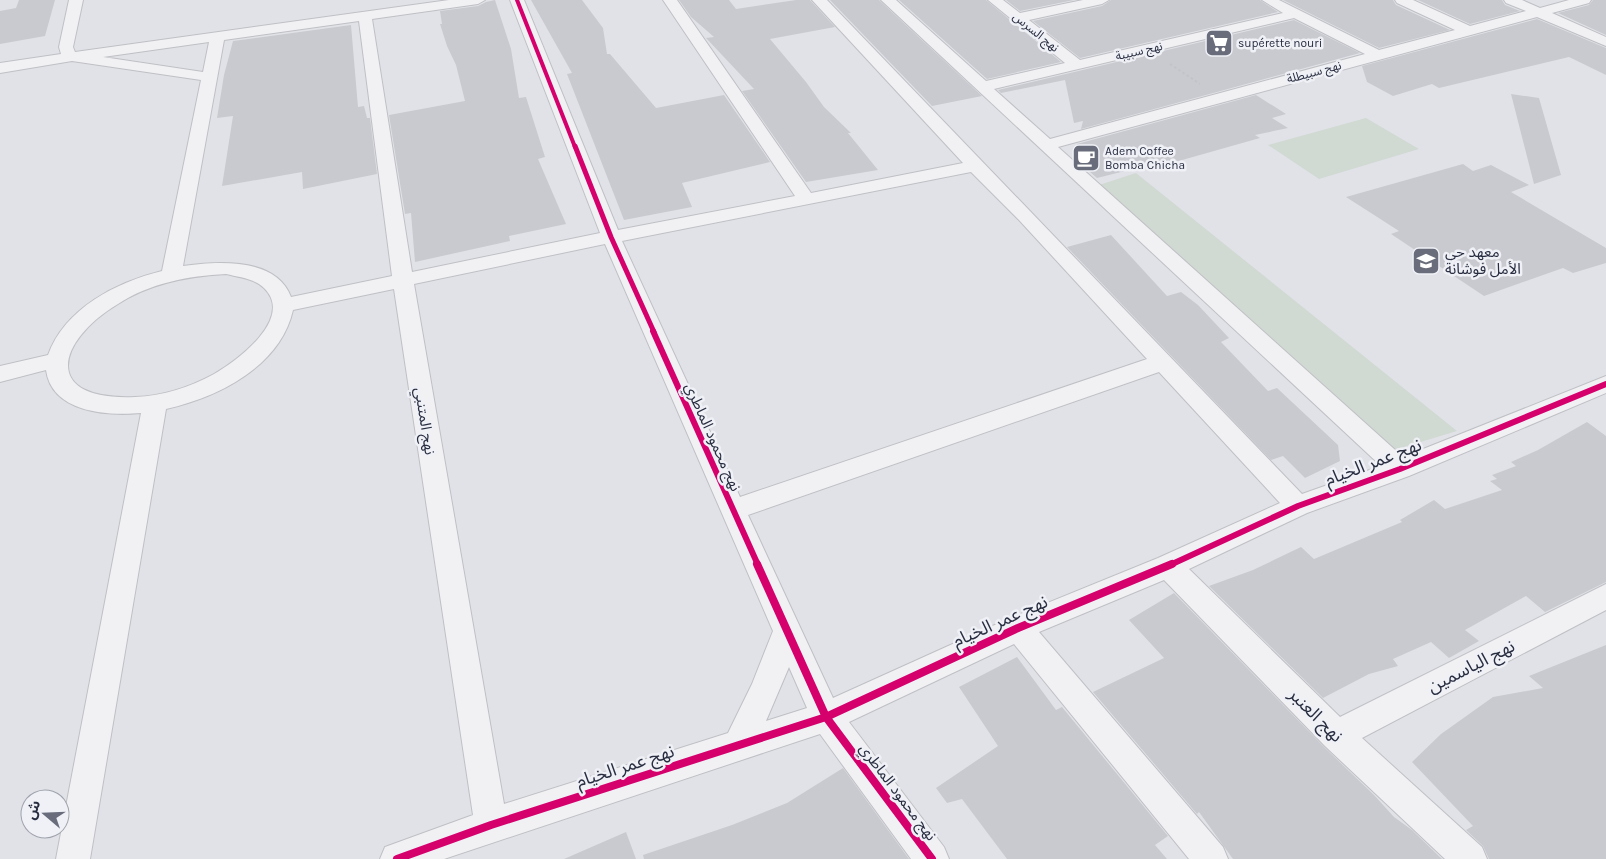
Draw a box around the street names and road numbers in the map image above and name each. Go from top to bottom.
street label: نهج السرس [1009,9,1062,56]
street label: نهج سبيبة [1114,39,1164,65]
street label: نهج سبيطلة [1285,58,1343,88]
street label: نهج محمود الماطري [678,380,745,495]
street label: نهج المتنبي [408,386,439,456]
street label: نهج عمر الخيام [1321,433,1426,493]
street label: نهج عمر الخيام [949,590,1052,655]
street label: نهج الياسمين [1424,635,1519,699]
street label: نهج العنبر [1282,683,1348,748]
street label: نهج عمر الخيام [573,740,678,795]
street label: نهج محمود الماطري [853,740,940,846]

